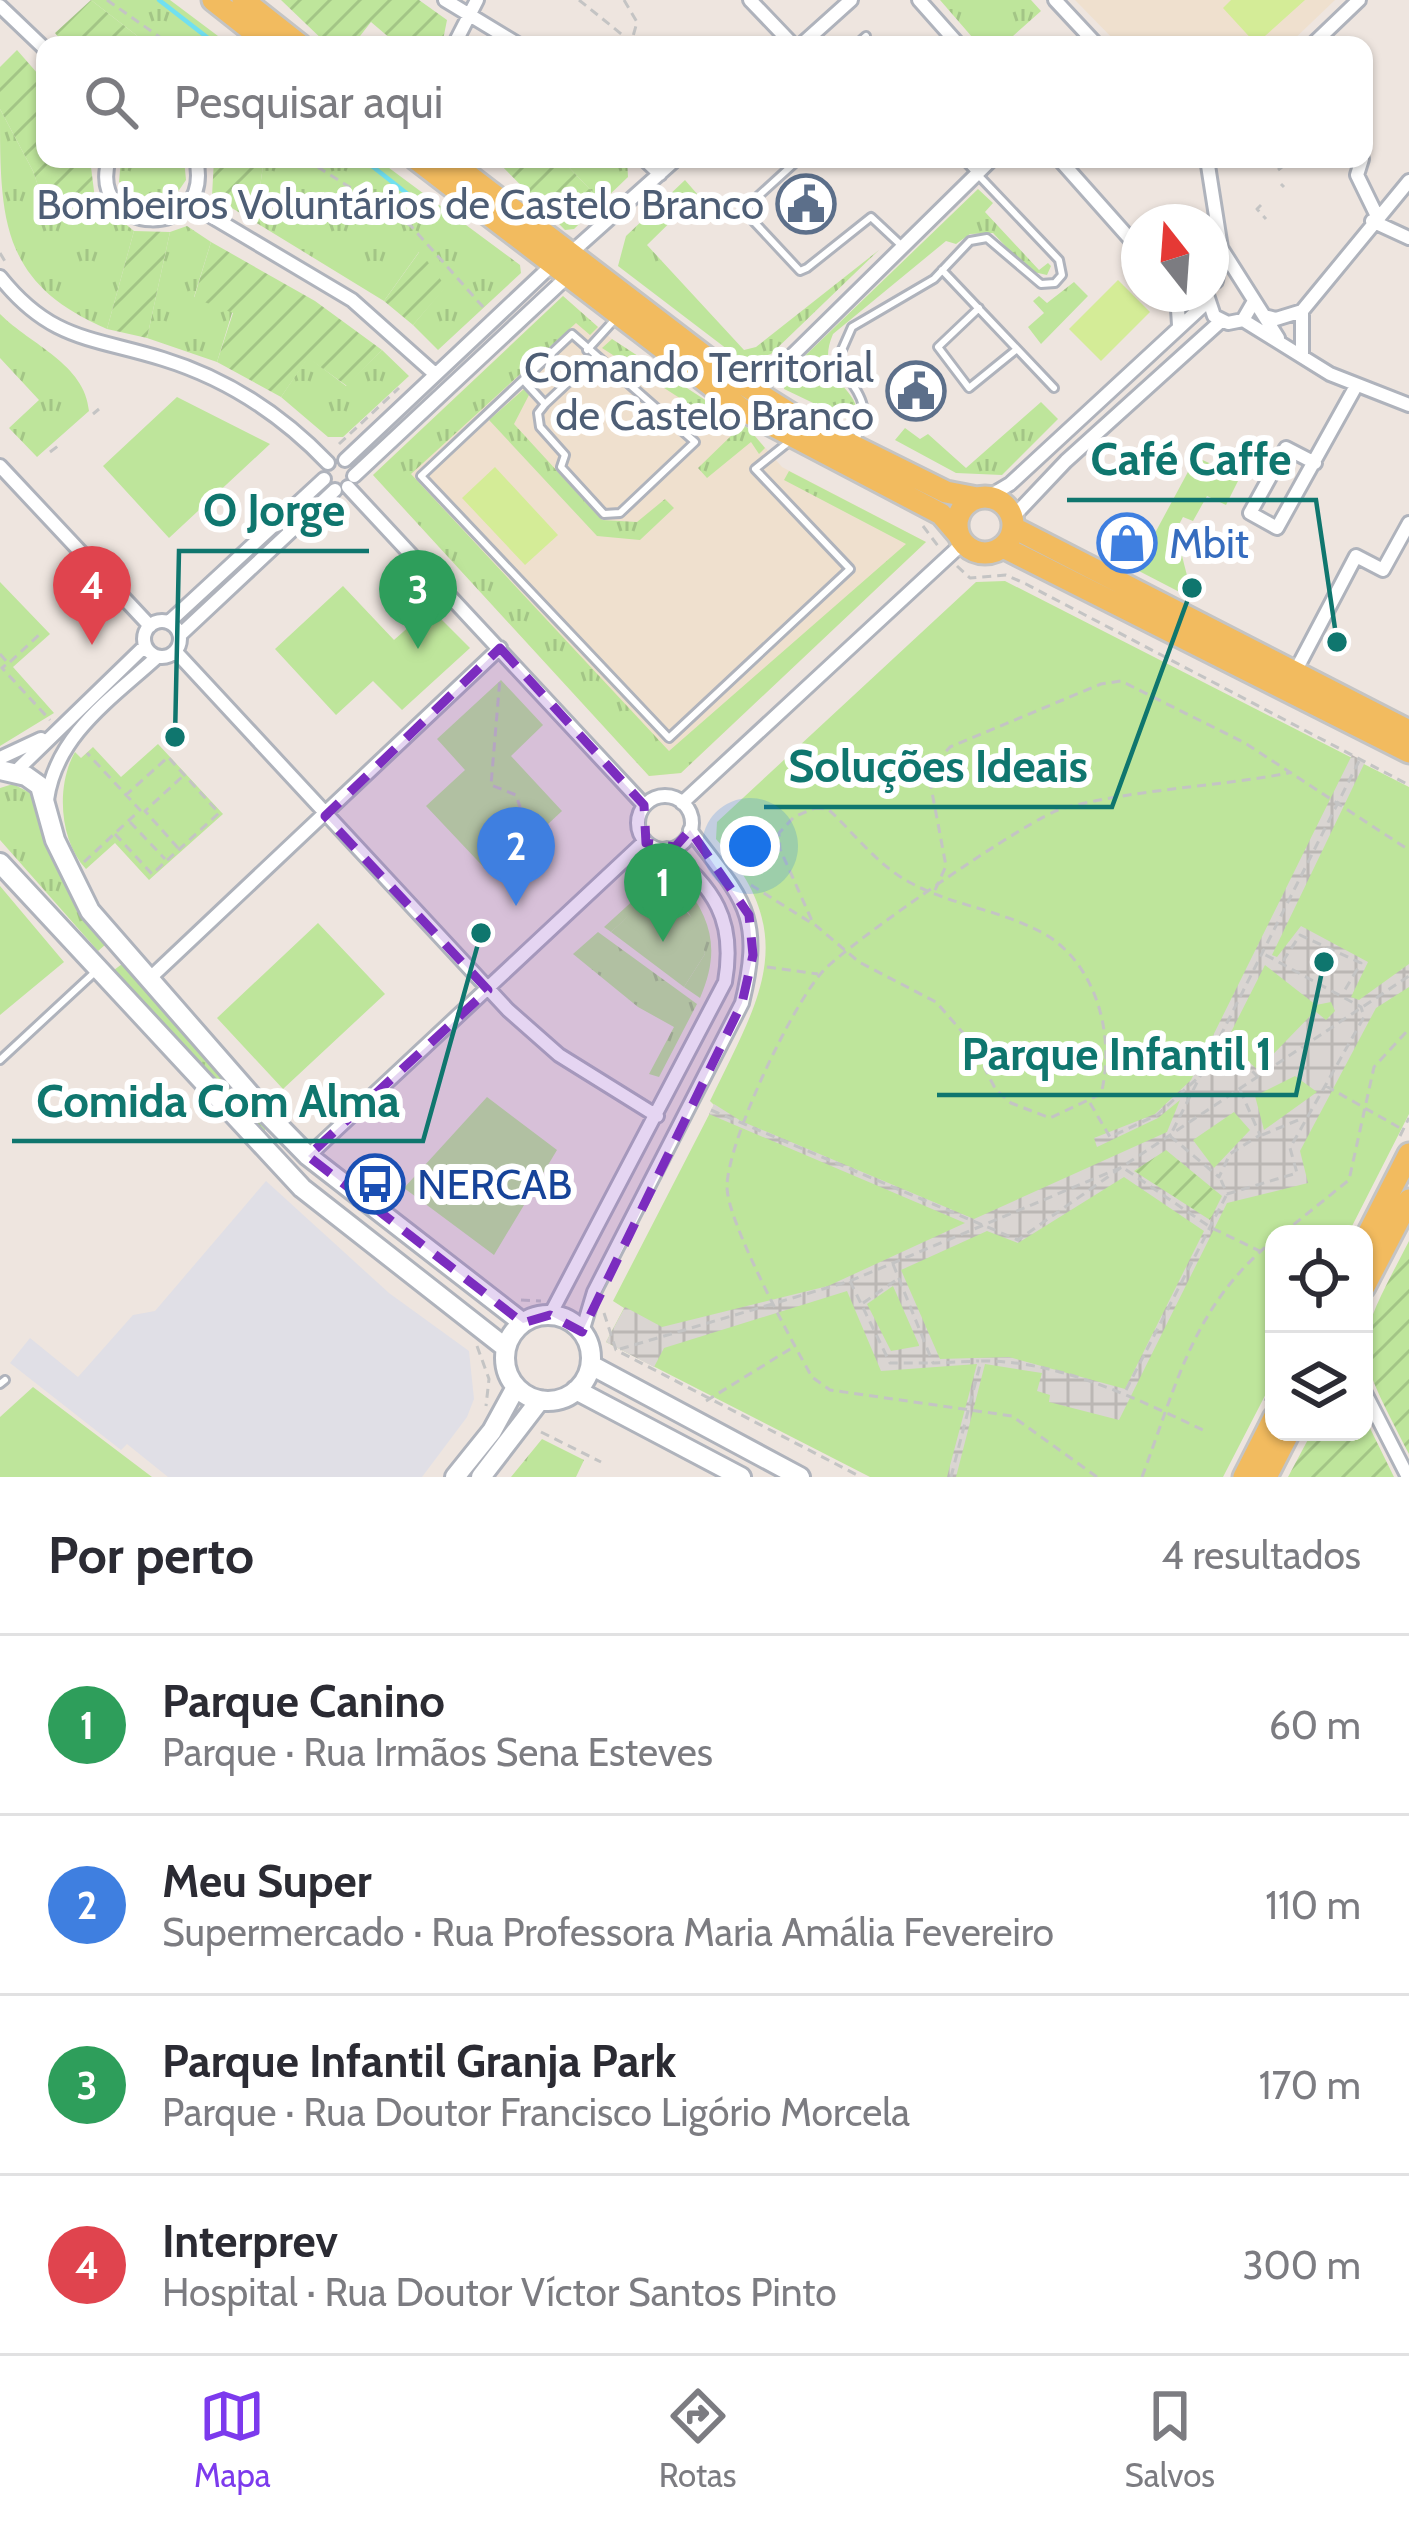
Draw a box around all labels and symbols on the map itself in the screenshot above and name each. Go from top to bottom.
public building icon: Bombeiros Voluntários de Castelo Branco [775,173,837,235]
place label: Bombeiros Voluntários de Castelo Branco [36,178,764,230]
north arrow [1121,204,1229,312]
place label: Comando Territorial de Castelo Branco [524,341,874,441]
public building icon: Comando Territorial de Castelo Branco [885,360,947,422]
callout: Café Caffe [1067,419,1316,500]
text: Café Caffe [1090,432,1292,486]
callout: O Jorge [179,470,369,551]
text: O Jorge [203,483,345,537]
shop icon: Mbit [1096,512,1158,574]
place label: Mbit [1169,517,1249,569]
pin: 4 [53,546,131,645]
pin: 3 [379,550,457,649]
callout: Soluções Ideais [764,726,1112,807]
text: Soluções Ideais [788,739,1088,793]
pin: 2 [477,807,555,906]
your location [720,816,780,876]
pin: 1 [624,843,702,942]
callout: Parque Infantil 1 [937,1014,1296,1095]
text: Parque Infantil 1 [962,1027,1272,1081]
callout: Comida Com Alma [12,1060,423,1141]
text: Comida Com Alma [36,1074,400,1128]
bus stop icon: NERCAB [344,1153,406,1215]
place label: NERCAB [417,1158,572,1210]

